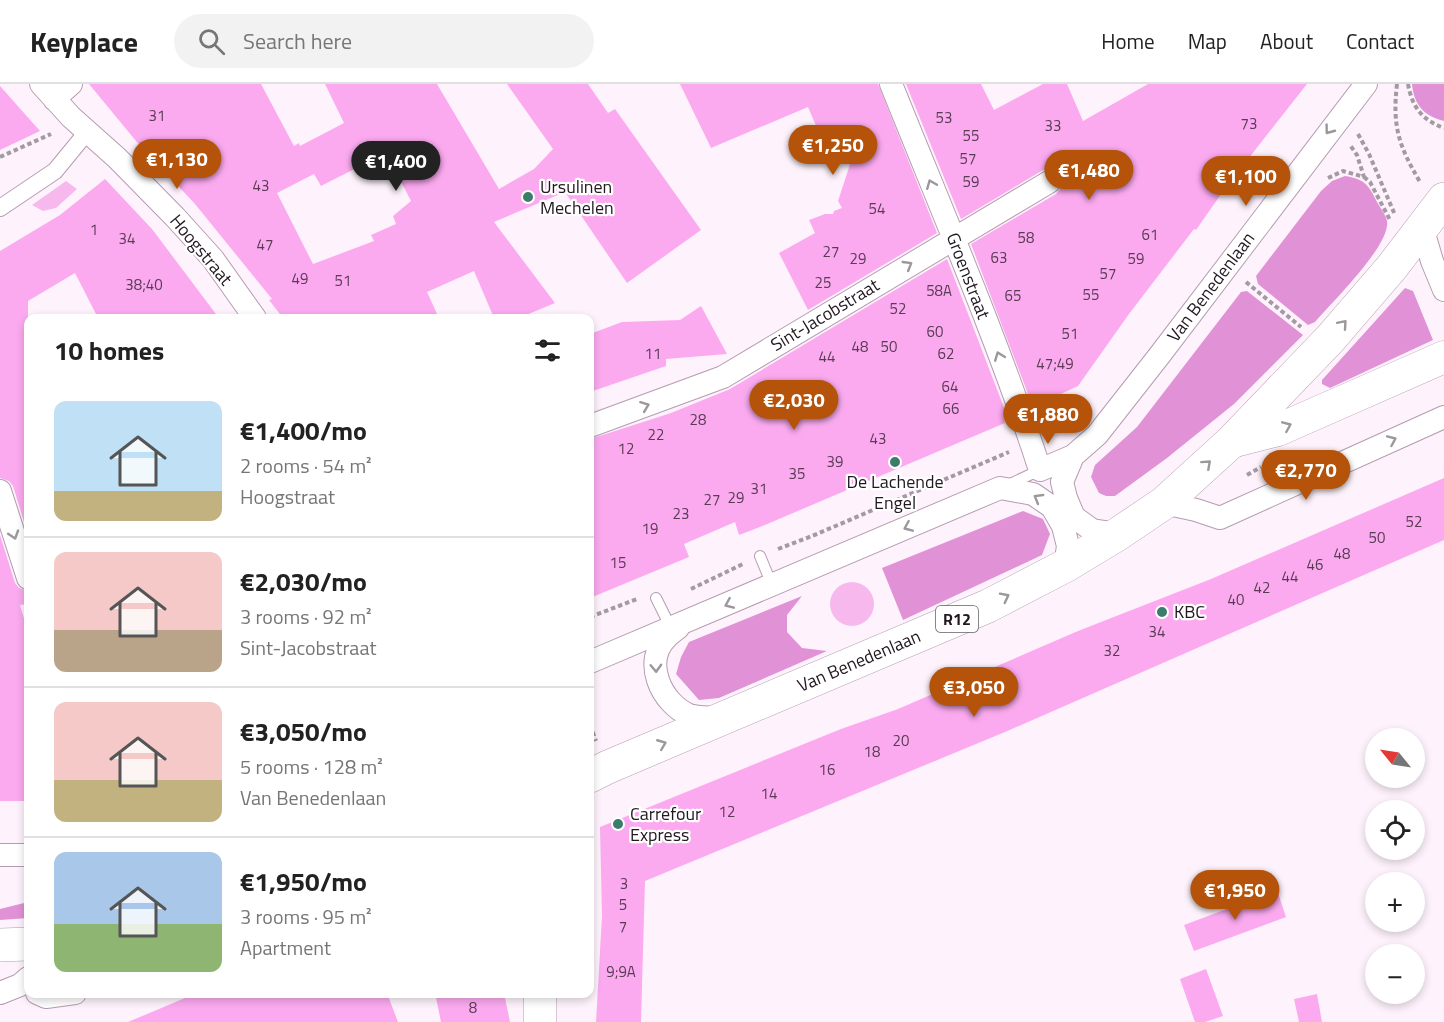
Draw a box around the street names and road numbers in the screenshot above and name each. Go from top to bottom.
street label: Hoogstraat [164,208,240,292]
street label: Van Benedenlaan [1160,226,1261,347]
street label: Groenstraat [940,229,998,324]
street label: Sint-Jacobstraat [765,271,885,358]
road number: R12 [936,606,978,632]
street label: Van Benedenlaan [793,622,925,699]

